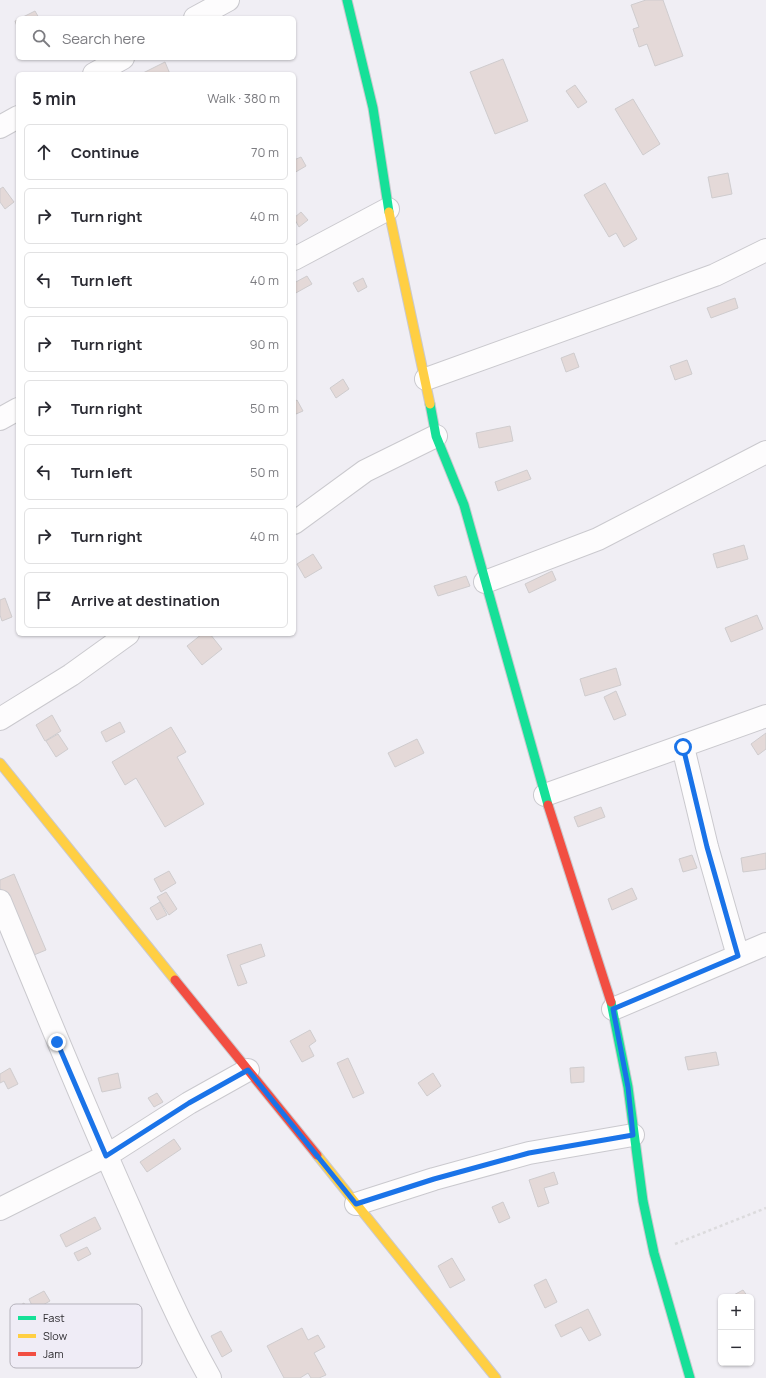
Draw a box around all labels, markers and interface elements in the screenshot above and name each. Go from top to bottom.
search box [16,16,296,60]
icon: search [30,27,52,49]
text: Search here [62,28,145,49]
text: 5 min [32,87,76,110]
text: Walk · 380 m [207,89,280,107]
icon: ahead [33,141,55,163]
text: Continue [71,142,139,163]
text: 70 m [251,143,279,161]
icon: right [33,205,55,227]
text: Turn right [71,206,142,227]
text: 40 m [250,207,279,225]
icon: left [33,269,55,291]
text: Turn left [71,270,133,291]
text: 40 m [250,271,279,289]
icon: right [33,333,55,355]
text: Turn right [71,334,142,355]
text: 90 m [249,335,279,353]
icon: right [33,397,55,419]
text: Turn right [71,398,142,419]
text: 50 m [250,399,279,417]
icon: left [33,461,55,483]
text: Turn left [71,462,133,483]
text: 50 m [250,463,279,481]
icon: right [33,525,55,547]
text: Turn right [71,526,142,547]
text: 40 m [250,527,279,545]
icon: arrive [33,589,55,611]
text: Arrive at destination [71,590,220,611]
route start [674,738,692,756]
route end [48,1033,66,1051]
map controls [718,1294,754,1366]
button: + [718,1294,754,1330]
legend [10,1304,142,1368]
text: Fast [43,1310,65,1325]
text: Slow [43,1328,68,1343]
button: − [718,1330,754,1366]
text: Jam [43,1346,64,1361]

